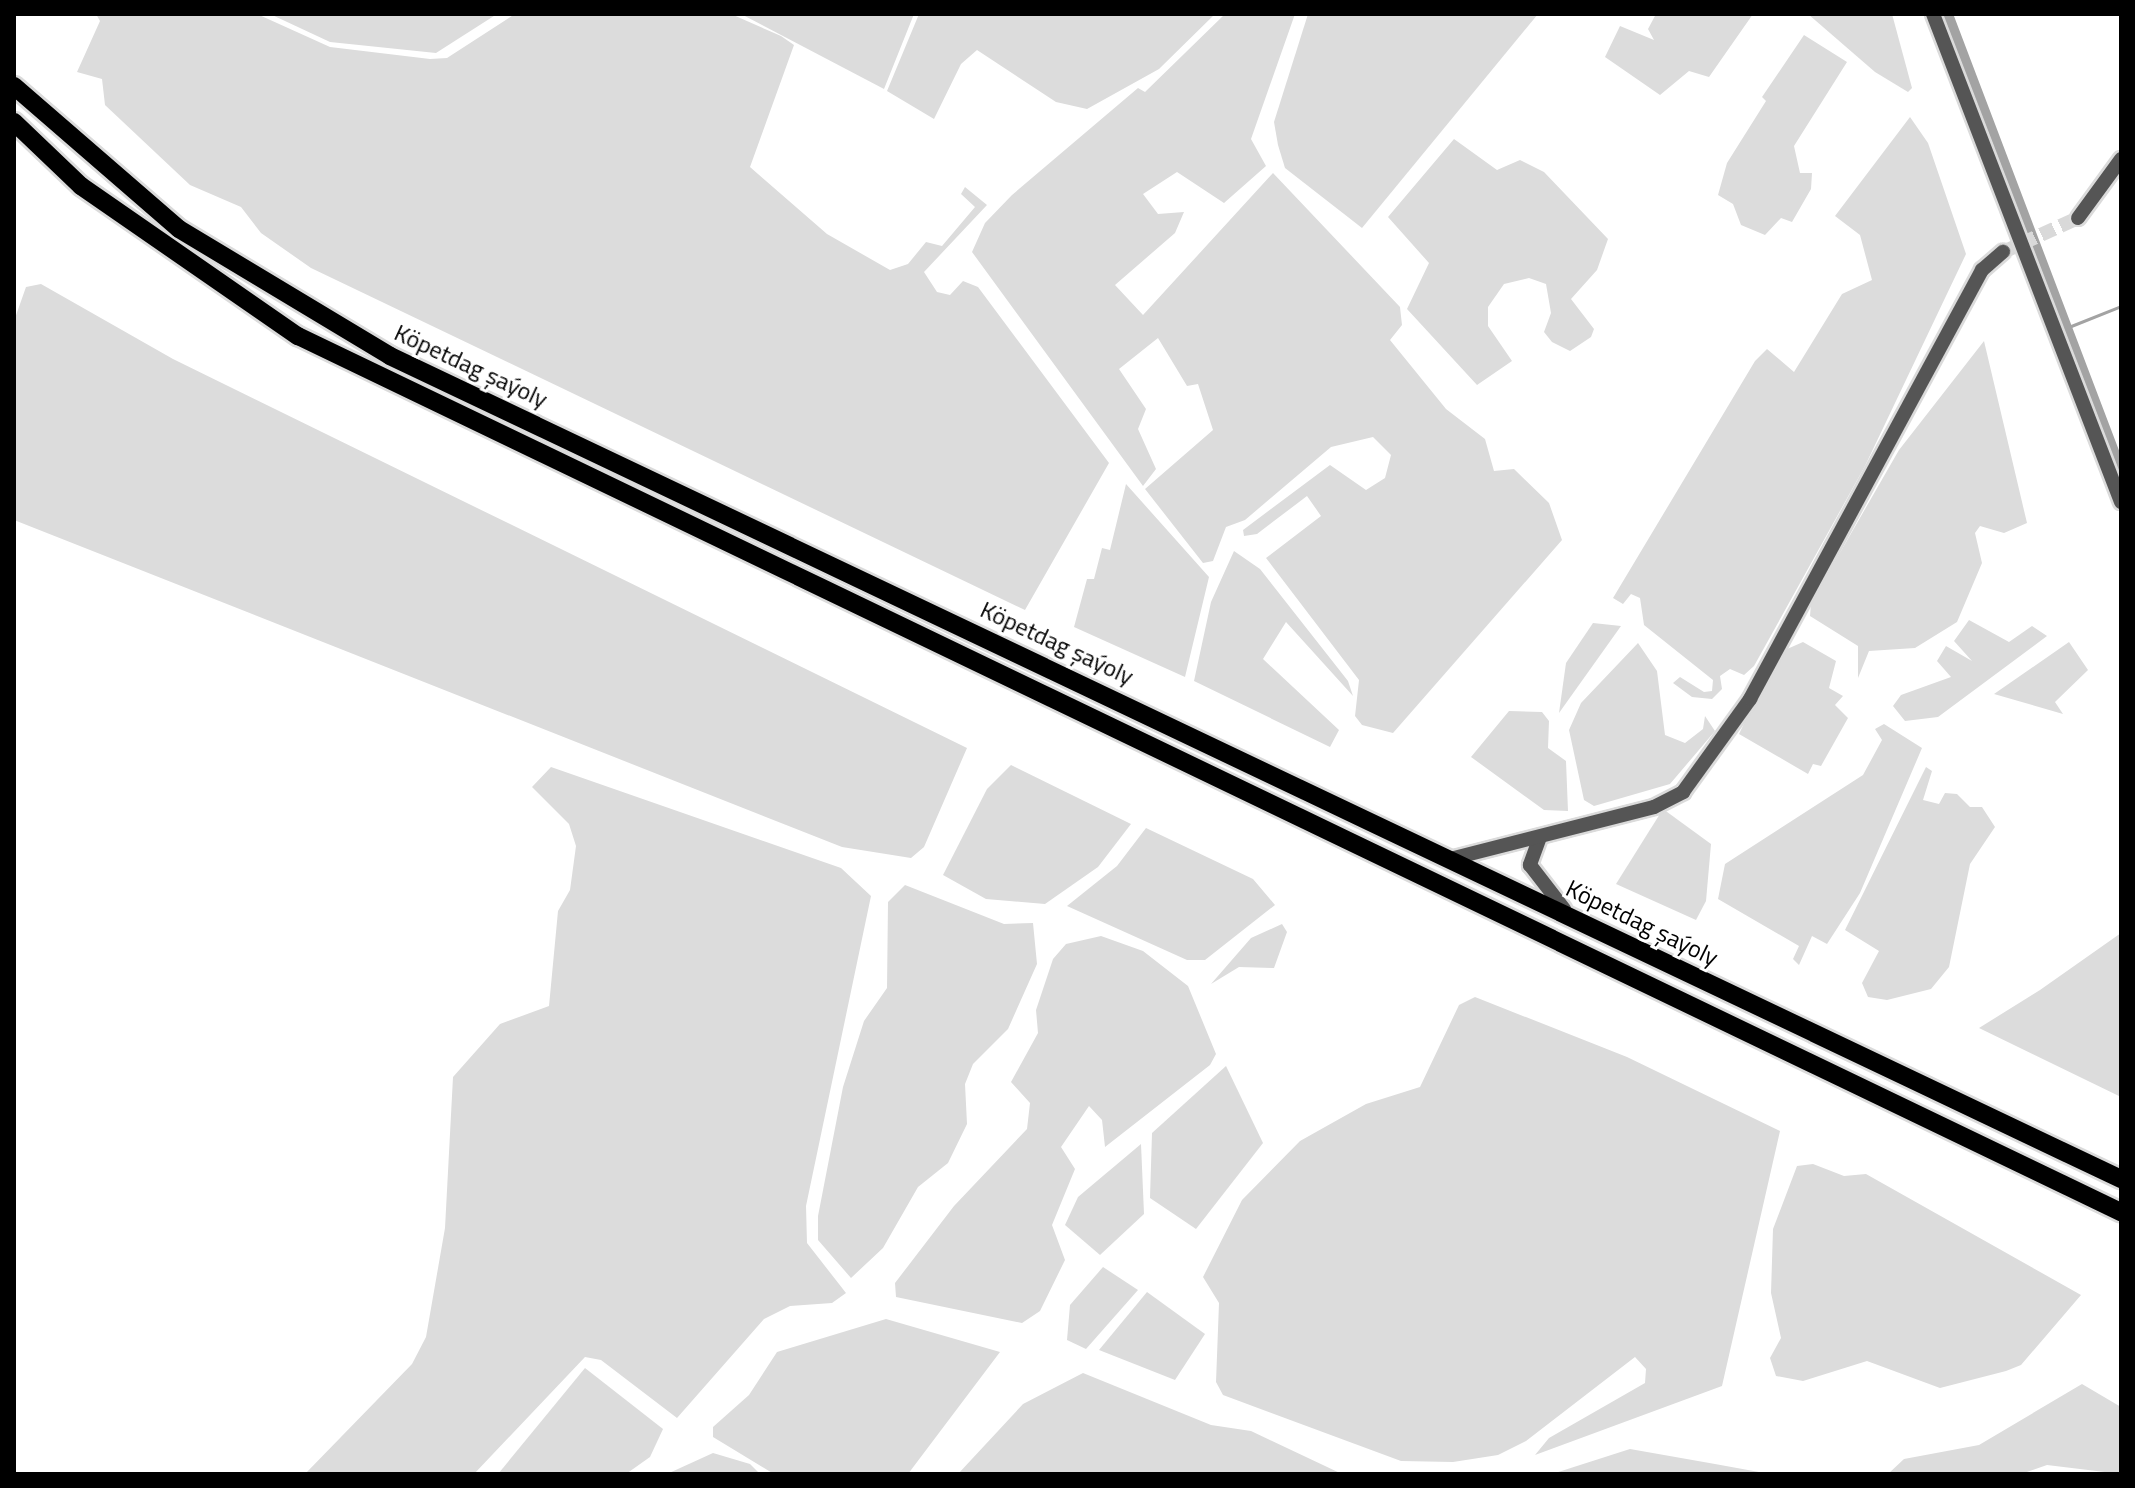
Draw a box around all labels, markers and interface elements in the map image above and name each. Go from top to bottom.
street label: Köpetdag şaýoly [390,318,552,414]
street label: Köpetdag şaýoly [976,595,1138,691]
street label: Köpetdag şaýoly [1561,874,1723,972]

